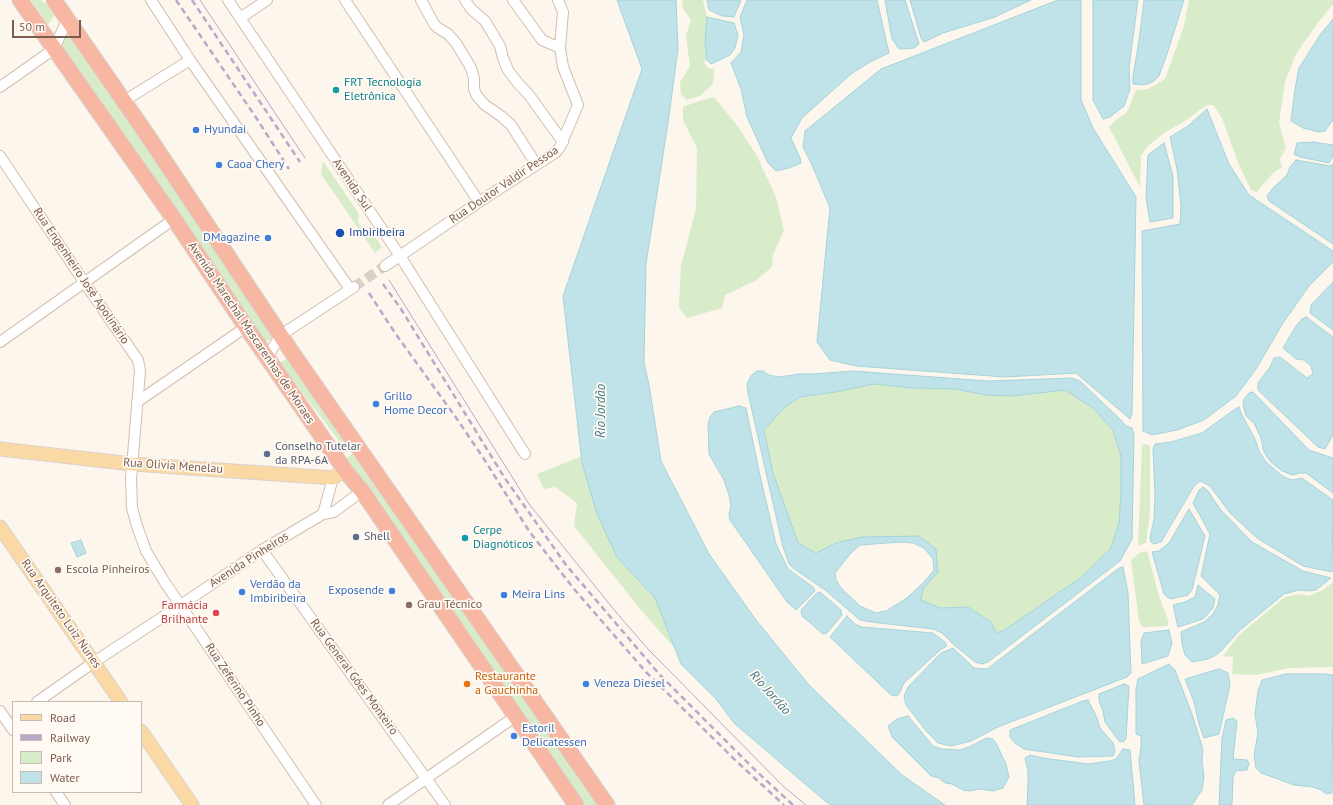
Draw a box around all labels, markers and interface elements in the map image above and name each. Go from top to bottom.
scale bar [14,12,83,38]
text: 50 m [19,19,45,34]
place label: FRT Tecnologia Eletrônica [344,76,422,104]
marker: FRT Tecnologia Eletrônica [331,85,341,95]
place label: Hyundai [204,123,246,137]
marker: Hyundai [191,125,201,135]
street label: Rua Doutor Valdir Pessoa [447,143,561,227]
street label: Avenida Sul [329,156,375,214]
place label: Caoa Chery [227,158,284,172]
marker: Caoa Chery [214,160,224,170]
street label: Rua Engenheiro José Apolinário [30,205,132,347]
place label: Imbiribeira [349,226,405,240]
marker: Imbiribeira [334,227,346,239]
place label: DMagazine [203,231,260,245]
marker: DMagazine [263,233,273,243]
street label: Avenida Marechal Mascarenhas de Moraes [185,239,317,427]
water label: Rio Jordão [593,384,609,438]
place label: Grillo Home Decor [384,390,447,418]
marker: Grillo Home Decor [371,399,381,409]
place label: Conselho Tutelar da RPA-6A [275,440,361,468]
marker: Conselho Tutelar da RPA-6A [262,449,272,459]
street label: Rua Olivia Menelau [123,455,223,477]
place label: Cerpe Diagnóticos [473,524,533,552]
street label: Avenida Pinheiros [207,529,291,591]
place label: Shell [364,530,390,544]
marker: Shell [351,532,361,542]
marker: Cerpe Diagnóticos [460,533,470,543]
street label: Rua Arquiteto Luiz Nunes [18,557,104,671]
place label: Escola Pinheiros [66,563,150,577]
marker: Escola Pinheiros [53,565,63,575]
place label: Verdão da Imbiribeira [250,578,306,606]
place label: Exposende [328,584,384,598]
marker: Exposende [387,586,397,596]
marker: Verdão da Imbiribeira [237,587,247,597]
place label: Meira Lins [512,588,565,602]
marker: Meira Lins [499,590,509,600]
place label: Grau Técnico [417,598,482,612]
place label: Farmácia Brilhante [161,599,208,627]
marker: Grau Técnico [404,600,414,610]
marker: Farmácia Brilhante [211,608,221,618]
street label: Rua General Góes Monteiro [307,616,401,738]
street label: Rua Zeferino Pinho [202,641,268,729]
water label: Rio Jordão [746,668,794,718]
place label: Restaurante a Gauchinha [475,670,538,698]
place label: Veneza Diesel [594,677,665,691]
marker: Restaurante a Gauchinha [462,679,472,689]
marker: Veneza Diesel [581,679,591,689]
legend [12,701,142,793]
text: Road [50,710,75,725]
place label: Estoril Delicatessen [522,722,587,750]
text: Railway [50,730,90,745]
marker: Estoril Delicatessen [509,731,519,741]
text: Park [50,750,72,765]
text: Water [50,770,80,785]

